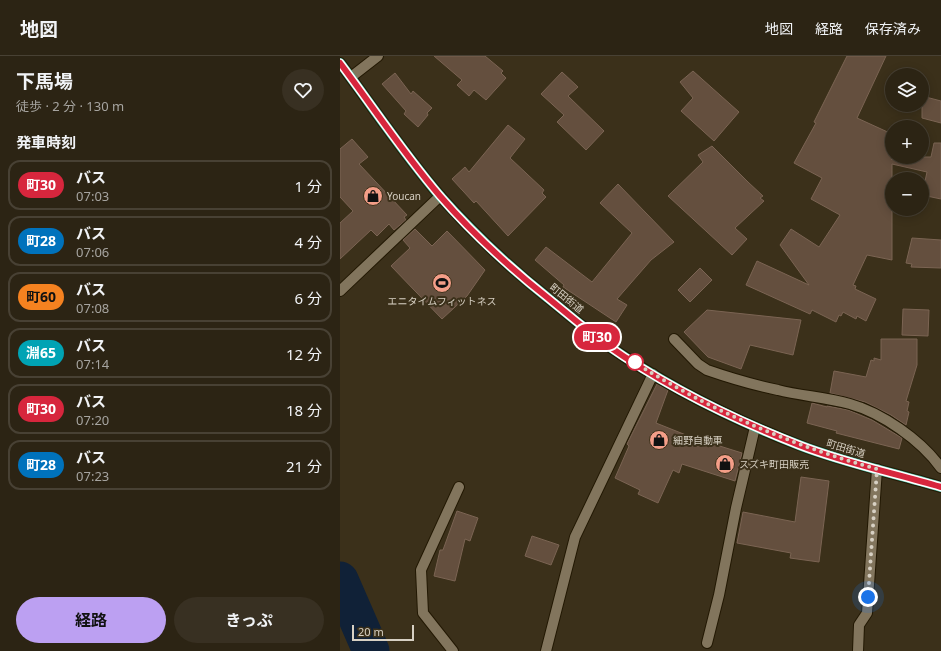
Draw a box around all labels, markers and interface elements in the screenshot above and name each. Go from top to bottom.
text: 地図 [20,16,58,42]
text: 地図 [765,19,793,38]
text: 経路 [815,19,843,38]
text: 保存済み [865,19,921,38]
text: 下馬場 [16,68,73,94]
map controls [885,68,929,216]
button: layers [885,68,929,112]
button: heart [282,69,324,111]
text: 徒歩 · 2 分 · 130 m [16,97,124,115]
button: + [885,120,929,164]
text: 発車時刻 [16,132,76,152]
text: バス [76,167,106,187]
button: − [885,172,929,216]
text: 町30 [26,175,56,194]
text: 1 分 [295,176,322,196]
shop icon: Youcan [362,185,384,207]
text: 07:03 [76,187,109,205]
place label: Youcan [387,189,421,203]
text: バス [76,223,106,243]
text: 町28 [26,231,56,250]
text: 4 分 [295,232,322,252]
text: 07:06 [76,243,109,261]
sports icon: エニタイムフィットネス [431,272,453,294]
text: バス [76,279,106,299]
street label: 町田街道 [547,280,587,316]
text: 町60 [26,287,56,306]
text: 6 分 [295,288,322,308]
place label: エニタイムフィットネス [388,294,497,308]
text: 07:08 [76,299,109,317]
line badge: 町30 [574,324,620,350]
text: 町30 [582,327,612,346]
text: バス [76,335,106,355]
text: 淵65 [26,343,56,362]
text: 12 分 [286,344,322,364]
unlabelled marker [626,353,644,371]
text: 07:14 [76,355,109,373]
text: バス [76,391,106,411]
text: 町30 [26,399,56,418]
text: 18 分 [286,400,322,420]
text: 07:20 [76,411,109,429]
shop icon: 細野自動車 [648,429,670,451]
place label: 細野自動車 [673,433,723,447]
street label: 町田街道 [825,435,867,461]
text: バス [76,447,106,467]
shop icon: スズキ町田販売 [714,453,736,475]
text: 町28 [26,455,56,474]
text: 21 分 [286,456,322,476]
place label: スズキ町田販売 [739,457,809,471]
text: 07:23 [76,467,109,485]
your location [858,587,878,607]
button: 経路 [16,597,166,643]
button: きっぷ [174,597,324,643]
scale bar [352,623,414,642]
text: 20 m [358,624,384,639]

